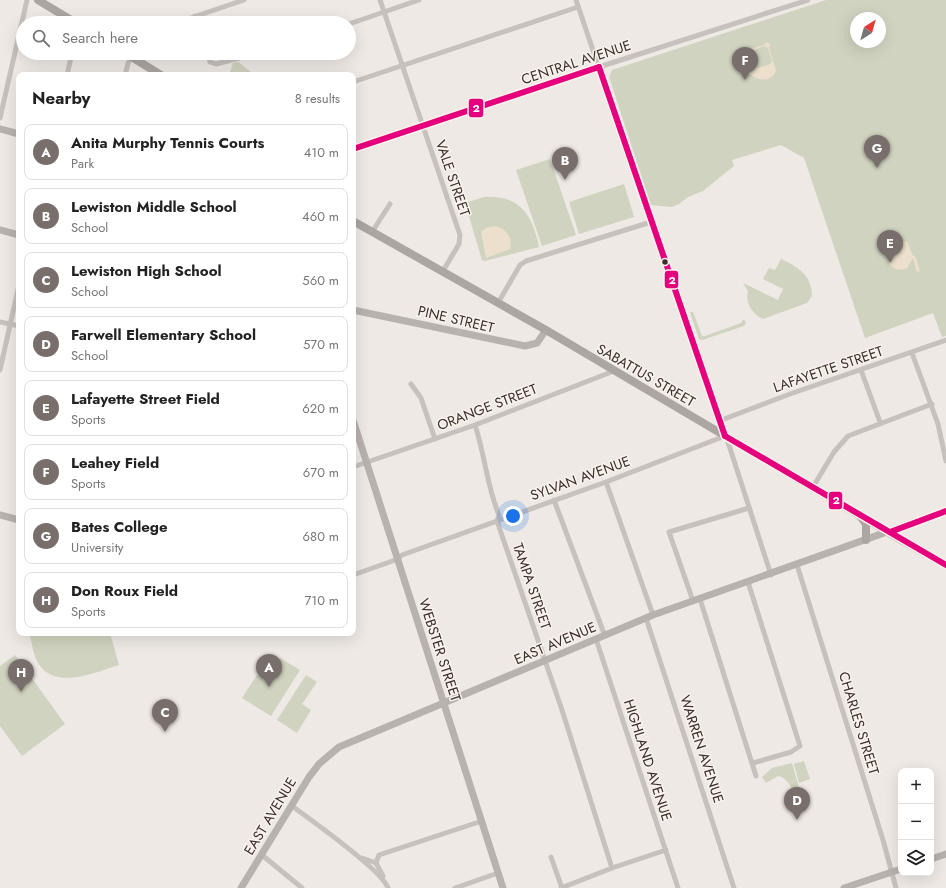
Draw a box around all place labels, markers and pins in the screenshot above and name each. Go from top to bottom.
pin: F [732,47,758,80]
pin: G [864,135,890,168]
pin: B [552,147,578,180]
pin: E [877,230,903,263]
unlabelled marker [660,257,670,267]
pin: A [256,654,282,687]
pin: H [8,659,34,692]
pin: C [152,699,178,732]
pin: D [784,787,810,820]

